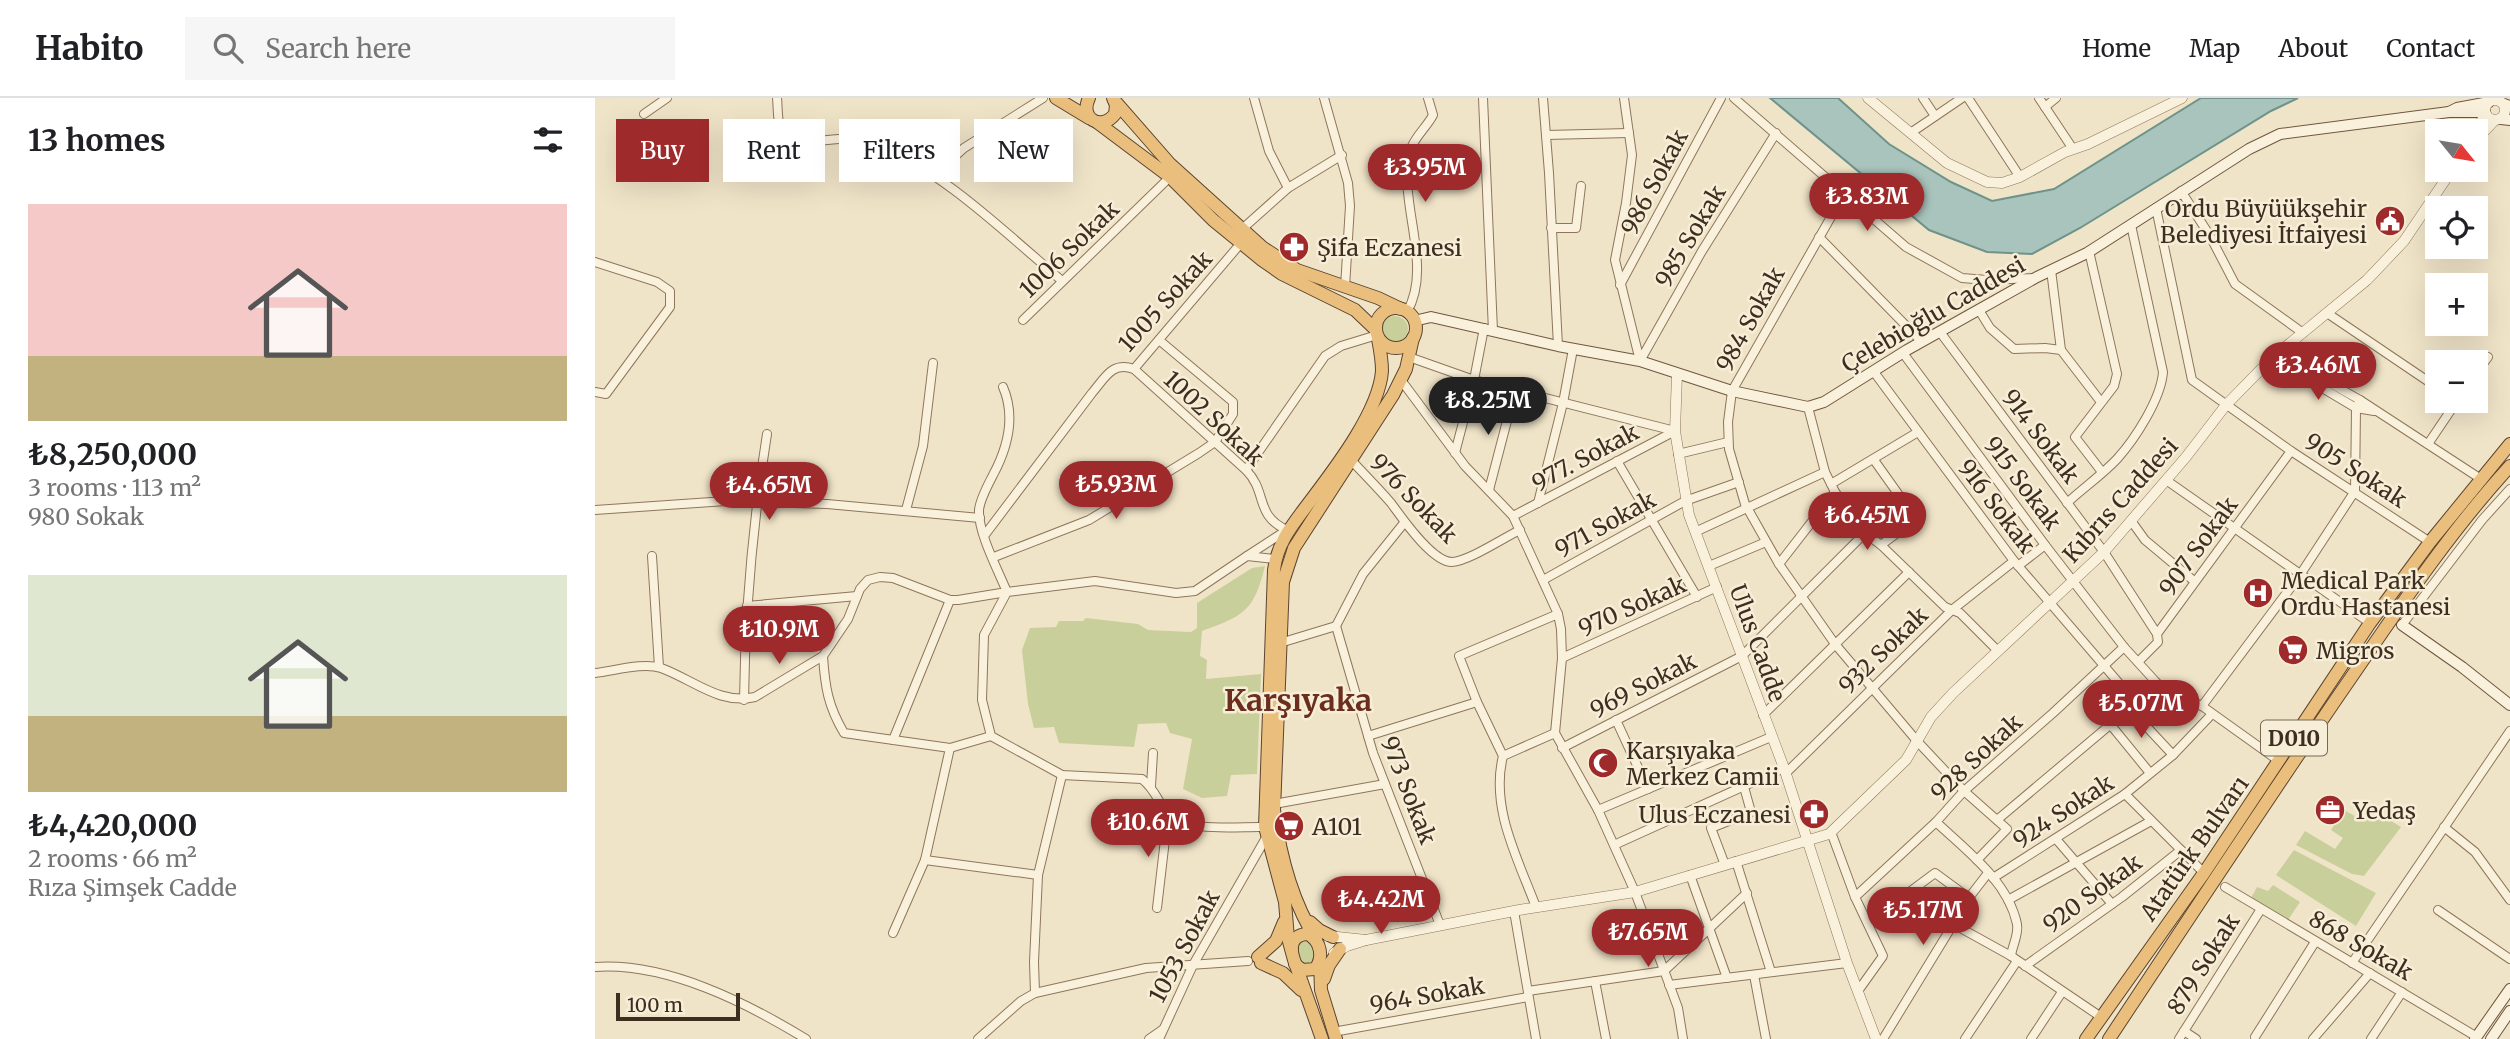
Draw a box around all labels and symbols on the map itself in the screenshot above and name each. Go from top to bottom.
north arrow [2425,119,2489,182]
street label: 986 Sokak [1614,124,1694,240]
pin: ₺3.95M [1368,144,1482,204]
pin: ₺3.83M [1810,174,1924,233]
street label: 985 Sokak [1648,179,1732,292]
street label: 1006 Sokak [1013,194,1125,304]
place label: Ordu Büyüükşehir Belediyesi İtfaiyesi [2160,194,2367,249]
public building icon: Ordu Büyüükşehir Belediyesi İtfaiyesi [2373,204,2407,238]
pharmacy icon: Şifa Eczanesi [1277,230,1311,264]
place label: Şifa Eczanesi [1317,233,1462,262]
street label: 1005 Sokak [1112,244,1218,358]
street label: Çelebioğlu Caddesi [1836,250,2030,378]
street label: 984 Sokak [1709,261,1791,376]
pin: ₺3.46M [2261,342,2375,402]
street label: 1002 Sokak [1158,364,1270,472]
pin: ₺8.25M [1431,378,1545,437]
street label: 914 Sokak [1996,383,2086,489]
street label: 977. Sokak [1527,417,1644,497]
street label: 905 Sokak [2300,426,2413,514]
street label: 915 Sokak [1978,430,2068,536]
street label: Kıbrıs Caddesi [2056,432,2184,568]
street label: 976 Sokak [1364,447,1464,549]
street label: 916 Sokak [1952,453,2042,559]
pin: ₺4.65M [712,462,826,522]
pin: ₺5.93M [1059,462,1173,521]
street label: 971 Sokak [1550,484,1661,563]
street label: 907 Sokak [2152,490,2244,601]
pin: ₺6.45M [1810,492,1924,552]
place label: Medical Park Ordu Hastanesi [2281,566,2450,621]
street label: 970 Sokak [1574,569,1691,643]
hospital icon: Medical Park Ordu Hastanesi [2241,576,2275,610]
street label: Ulus Cadde [1723,580,1793,706]
street label: 932 Sokak [1832,600,1934,700]
pin: ₺10.9M [722,606,836,666]
supermarket icon: Migros [2276,633,2310,667]
place label: Migros [2316,636,2394,665]
street label: 969 Sokak [1585,646,1701,724]
pin: ₺5.07M [2084,680,2198,740]
district label: Karşıyaka [1224,681,1372,719]
street label: 928 Sokak [1924,707,2028,807]
road number: D010 [2261,720,2327,756]
street label: 973 Sokak [1375,732,1443,848]
place label: Karşıyaka Merkez Camii [1626,736,1780,791]
mosque icon: Karşıyaka Merkez Camii [1586,746,1620,780]
street label: 924 Sokak [2007,767,2119,854]
street label: Atatürk Bulvarı [2133,770,2255,927]
office icon: Yedaş [2313,793,2347,827]
place label: Yedaş [2352,796,2416,825]
pharmacy icon: Ulus Eczanesi [1797,797,1831,831]
pin: ₺10.6M [1091,800,1205,859]
place label: Ulus Eczanesi [1638,800,1791,829]
supermarket icon: A101 [1272,809,1306,843]
place label: A101 [1311,812,1362,841]
street label: 920 Sokak [2037,847,2147,939]
pin: ₺4.42M [1324,876,1438,936]
street label: 1053 Sokak [1142,884,1226,1007]
pin: ₺5.17M [1866,888,1980,947]
street label: 868 Sokak [2304,904,2418,987]
street label: 879 Sokak [2161,908,2246,1020]
pin: ₺7.65M [1591,910,1705,969]
street label: 964 Sokak [1367,971,1487,1019]
scale bar [616,990,740,1022]

